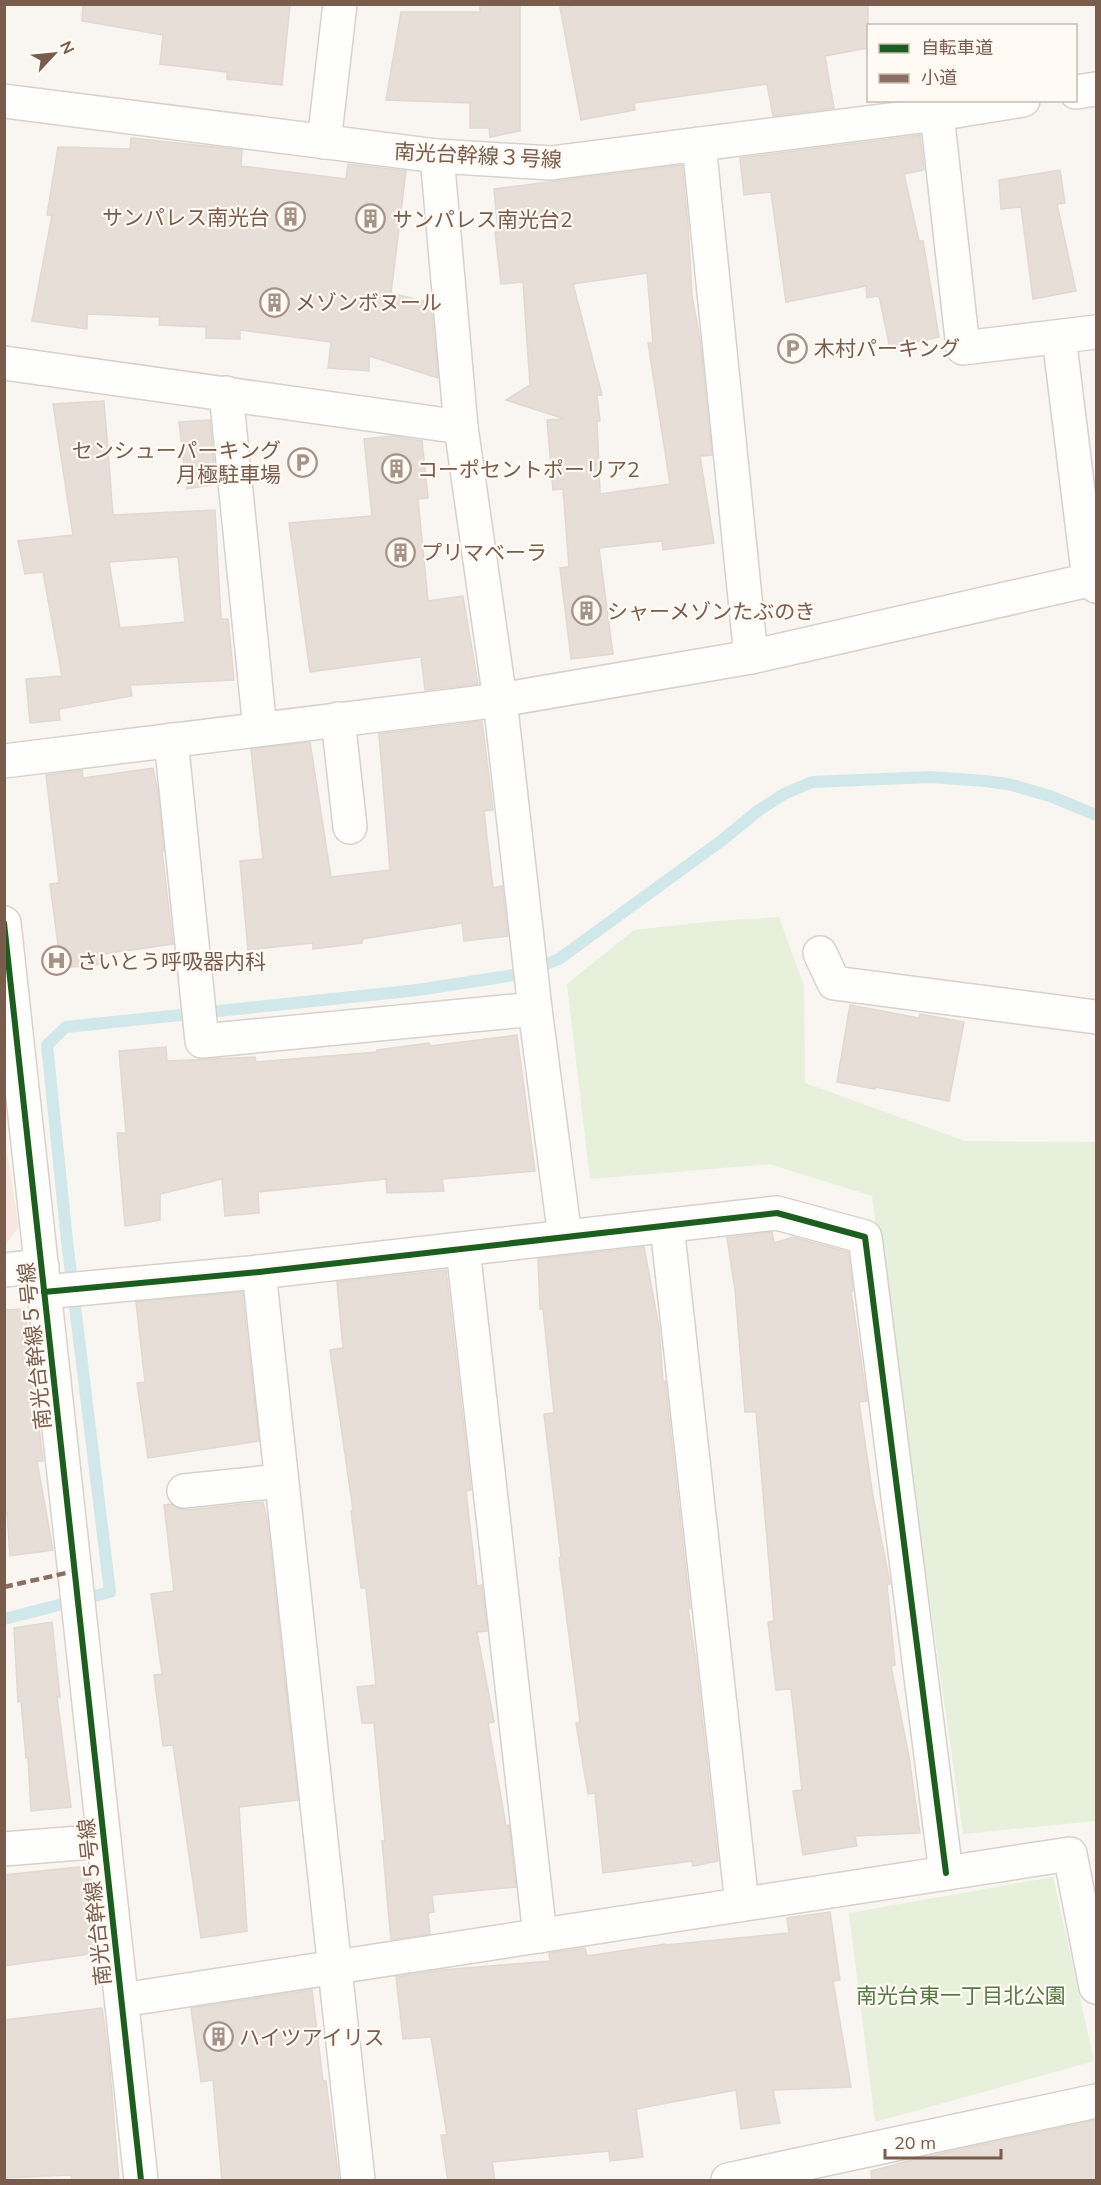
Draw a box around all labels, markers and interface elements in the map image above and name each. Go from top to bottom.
north arrow [24,24,84,84]
legend [867,24,1077,102]
text: 自転車道 [921,36,993,59]
text: N [56,38,79,57]
text: 小道 [921,66,957,89]
street label: 南光台幹線３号線 [393,138,563,172]
building icon: サンパレス南光台 [275,201,307,233]
building icon: サンパレス南光台2 [355,203,387,235]
place label: サンパレス南光台 [102,204,270,230]
place label: サンパレス南光台2 [392,206,573,232]
building icon: メゾンボヌール [258,286,290,318]
place label: メゾンボヌール [295,289,442,315]
parking icon: 木村パーキング [777,332,809,364]
place label: 木村パーキング [814,335,960,361]
place label: センシューパーキング 月極駐車場 [72,437,281,487]
parking icon: センシューパーキング 月極駐車場 [286,446,318,478]
building icon: コーポセントポーリア2 [380,453,412,485]
place label: コーポセントポーリア2 [417,456,640,482]
building icon: プリマベーラ [384,536,416,568]
place label: プリマベーラ [421,539,547,565]
building icon: シャーメゾンたぶのき [570,595,602,627]
place label: シャーメゾンたぶのき [607,598,816,624]
hospital icon: さいとう呼吸器内科 [40,945,72,977]
place label: さいとう呼吸器内科 [77,948,266,974]
street label: 南光台幹線５号線 [12,1261,56,1431]
street label: 南光台幹線５号線 [72,1817,116,1987]
park label: 南光台東一丁目北公園 [856,1982,1066,2008]
building icon: ハイツアイリス [202,2021,234,2053]
place label: ハイツアイリス [239,2024,385,2050]
scale bar [885,2122,1000,2160]
text: 20 m [894,2131,936,2154]

